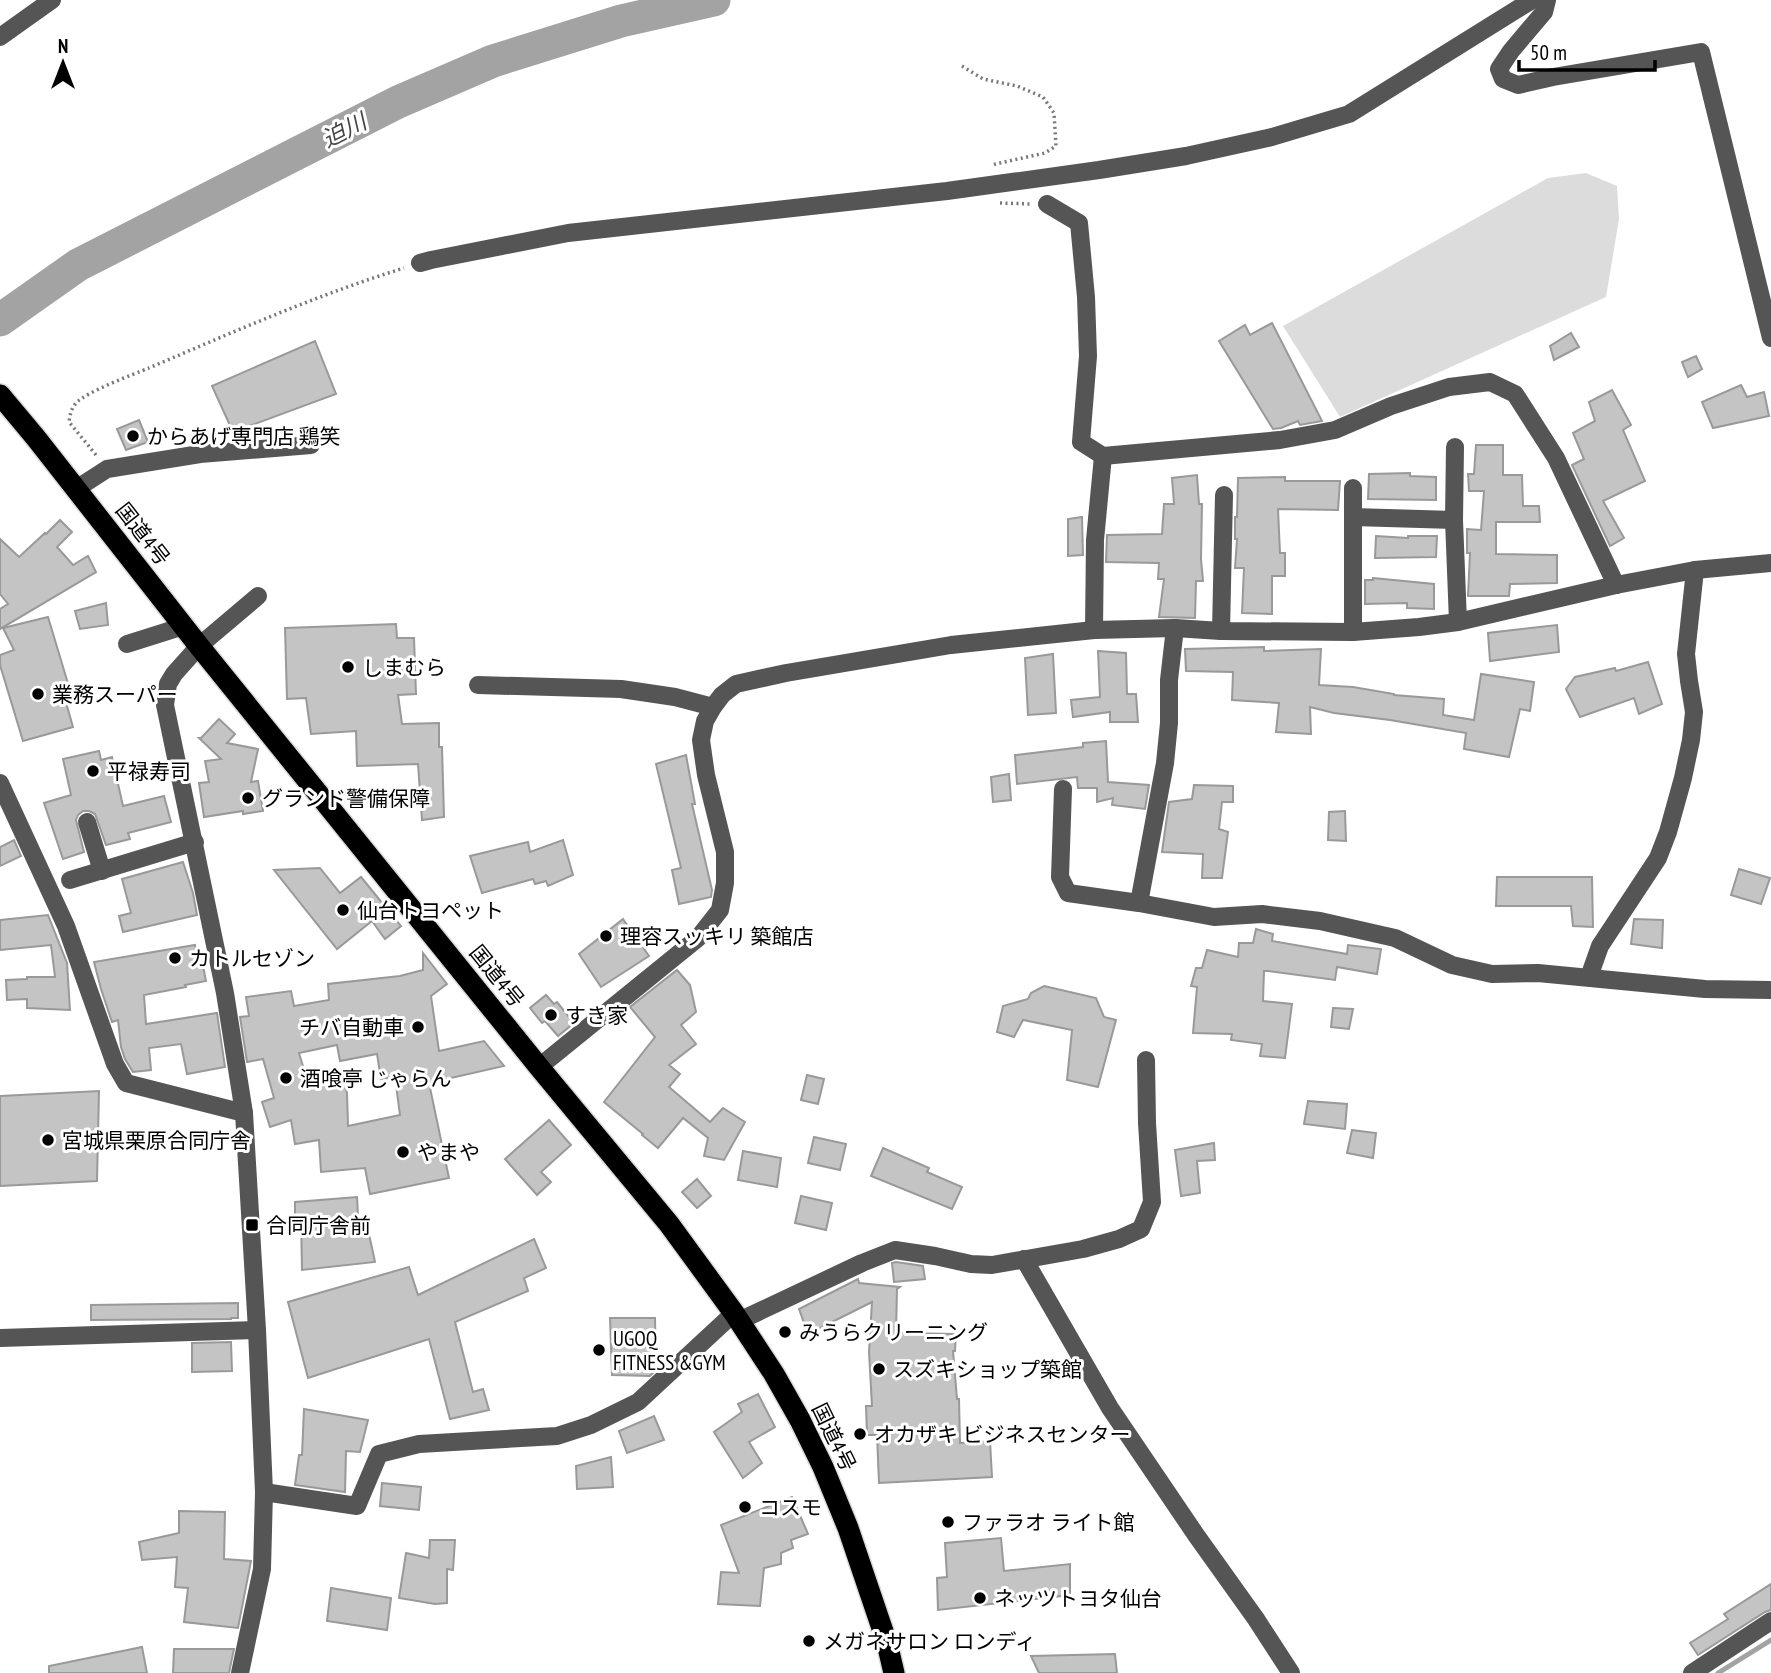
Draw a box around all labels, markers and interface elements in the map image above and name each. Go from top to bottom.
north arrow [28,28,98,98]
scale bar [1519,28,1656,72]
text: N [58,34,68,58]
text: 50 m [1530,39,1567,66]
water label: 迫川 [317,105,374,153]
place label: からあげ専門店 鶏笑 [147,423,340,450]
marker: からあげ専門店 鶏笑 [125,428,141,444]
street label: 国道4号 [110,497,176,571]
place label: しまむら [362,654,446,681]
marker: しまむら [340,659,356,675]
place label: 業務スーパー [52,681,178,708]
marker: 業務スーパー [30,686,46,702]
place label: 平禄寿司 [107,758,191,785]
marker: 平禄寿司 [85,763,101,779]
place label: グランド警備保障 [262,785,430,812]
marker: グランド警備保障 [240,790,256,806]
place label: 仙台トヨペット [357,897,504,924]
marker: 仙台トヨペット [335,902,351,918]
place label: 理容スッキリ 築館店 [620,923,813,950]
marker: 理容スッキリ 築館店 [598,928,614,944]
street label: 国道4号 [464,939,530,1013]
place label: カトルセゾン [189,945,315,972]
marker: カトルセゾン [167,950,183,966]
place label: すき家 [565,1002,628,1029]
marker: すき家 [543,1007,559,1023]
place label: チバ自動車 [299,1014,404,1041]
marker: チバ自動車 [410,1019,426,1035]
place label: 酒喰亭 じゃらん [300,1065,451,1092]
marker: 酒喰亭 じゃらん [278,1070,294,1086]
place label: 宮城県栗原合同庁舎 [62,1127,251,1154]
marker: 宮城県栗原合同庁舎 [40,1132,56,1148]
place label: やまや [417,1139,480,1166]
marker: やまや [395,1144,411,1160]
place label: 合同庁舎前 [266,1212,371,1239]
marker: 合同庁舎前 [244,1217,260,1233]
place label: みうらクリーニング [799,1319,988,1346]
marker: みうらクリーニング [777,1324,793,1340]
place label: UGOQ FITNESS &GYM [613,1325,726,1376]
marker: UGOQ FITNESS &GYM [591,1342,607,1358]
place label: スズキショップ築館 [893,1356,1082,1383]
marker: スズキショップ築館 [871,1361,887,1377]
street label: 国道4号 [806,1399,862,1475]
place label: オカザキ ビジネスセンター [874,1421,1130,1448]
marker: オカザキ ビジネスセンター [852,1426,868,1442]
place label: コスモ [759,1494,822,1521]
marker: コスモ [737,1499,753,1515]
place label: ファラオ ライト館 [962,1509,1134,1536]
marker: ファラオ ライト館 [940,1514,956,1530]
place label: ネッツトヨタ仙台 [994,1585,1162,1612]
marker: ネッツトヨタ仙台 [972,1590,988,1606]
place label: メガネサロン ロンディ [823,1628,1036,1655]
marker: メガネサロン ロンディ [801,1633,817,1649]

